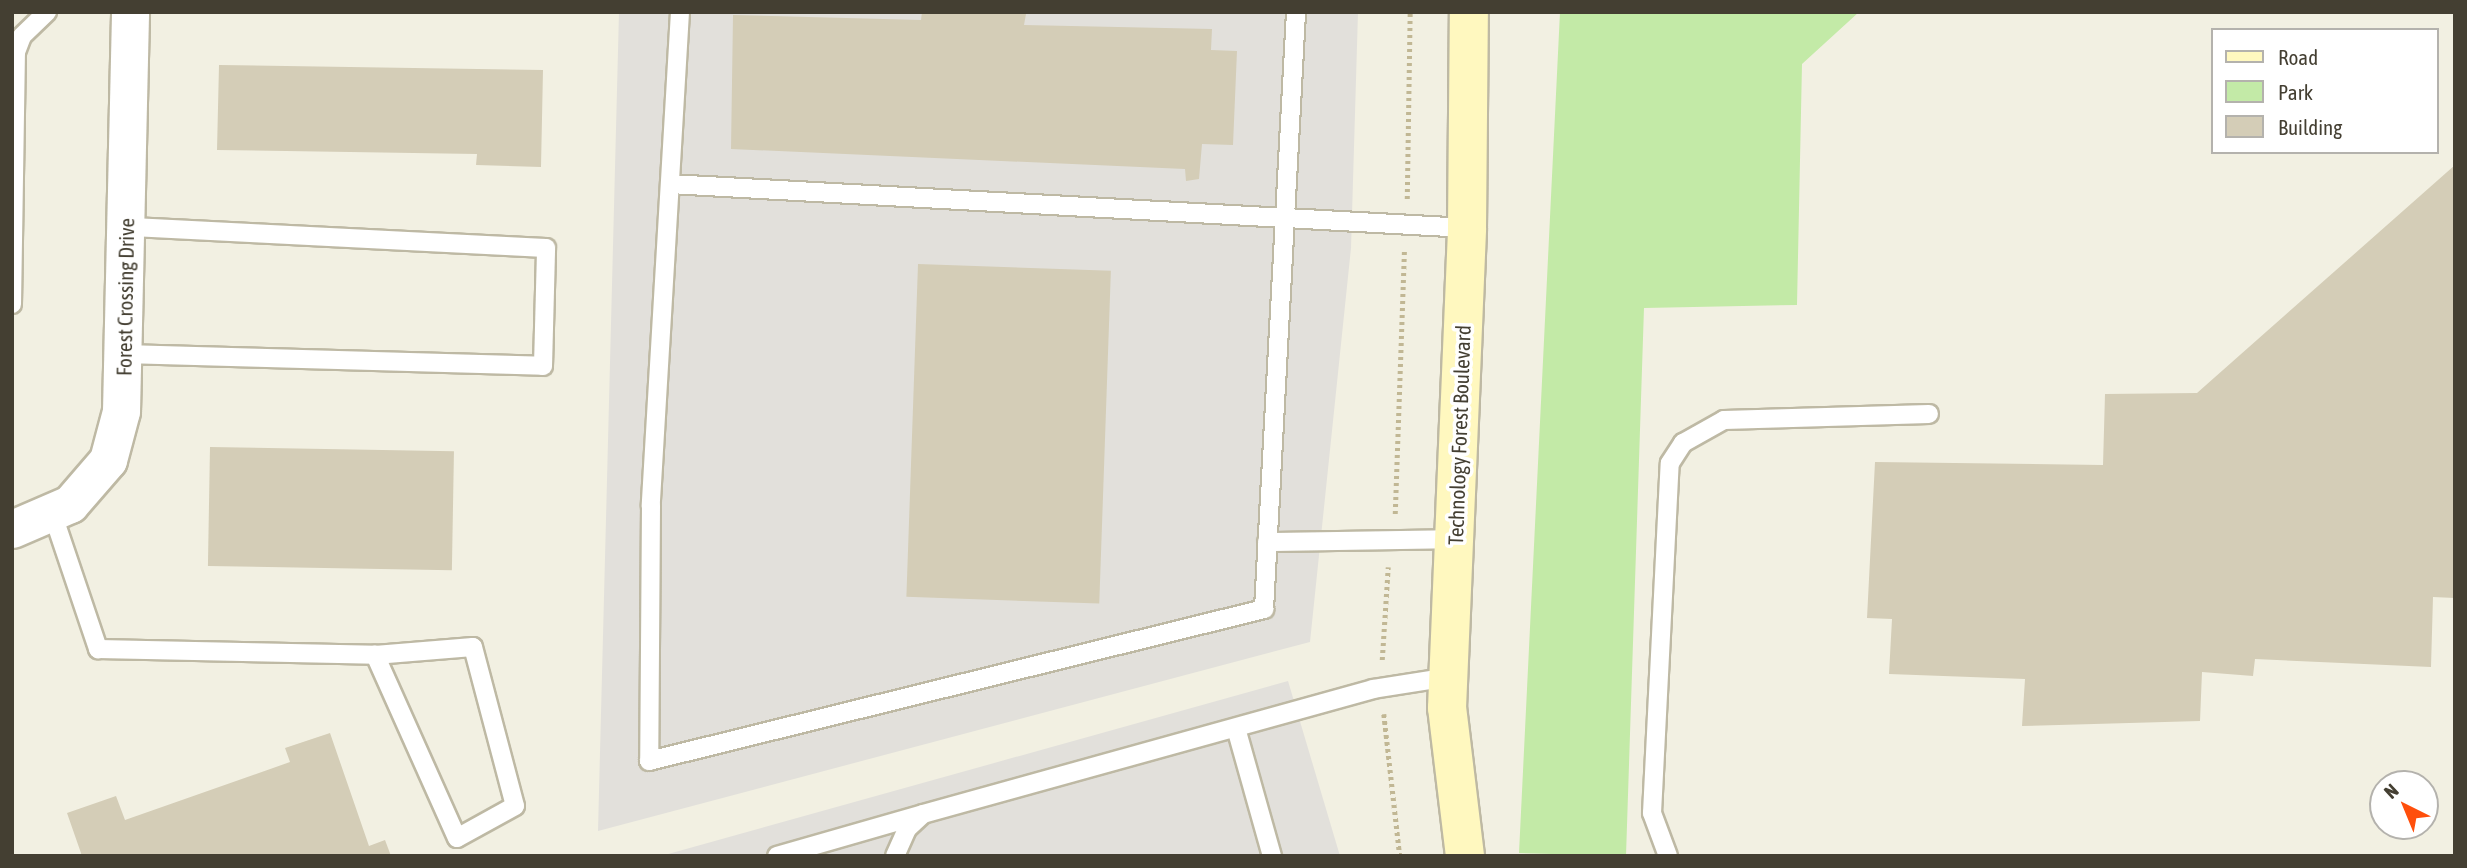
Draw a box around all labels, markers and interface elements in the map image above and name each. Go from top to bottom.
legend [2212,28,2439,154]
text: Road [2278,45,2318,69]
text: Park [2278,80,2313,104]
text: Building [2278,115,2342,139]
street label: Forest Crossing Drive [111,218,139,376]
street label: Technology Forest Boulevard [1443,325,1475,545]
north arrow [2369,770,2439,840]
text: N [2379,779,2403,803]

